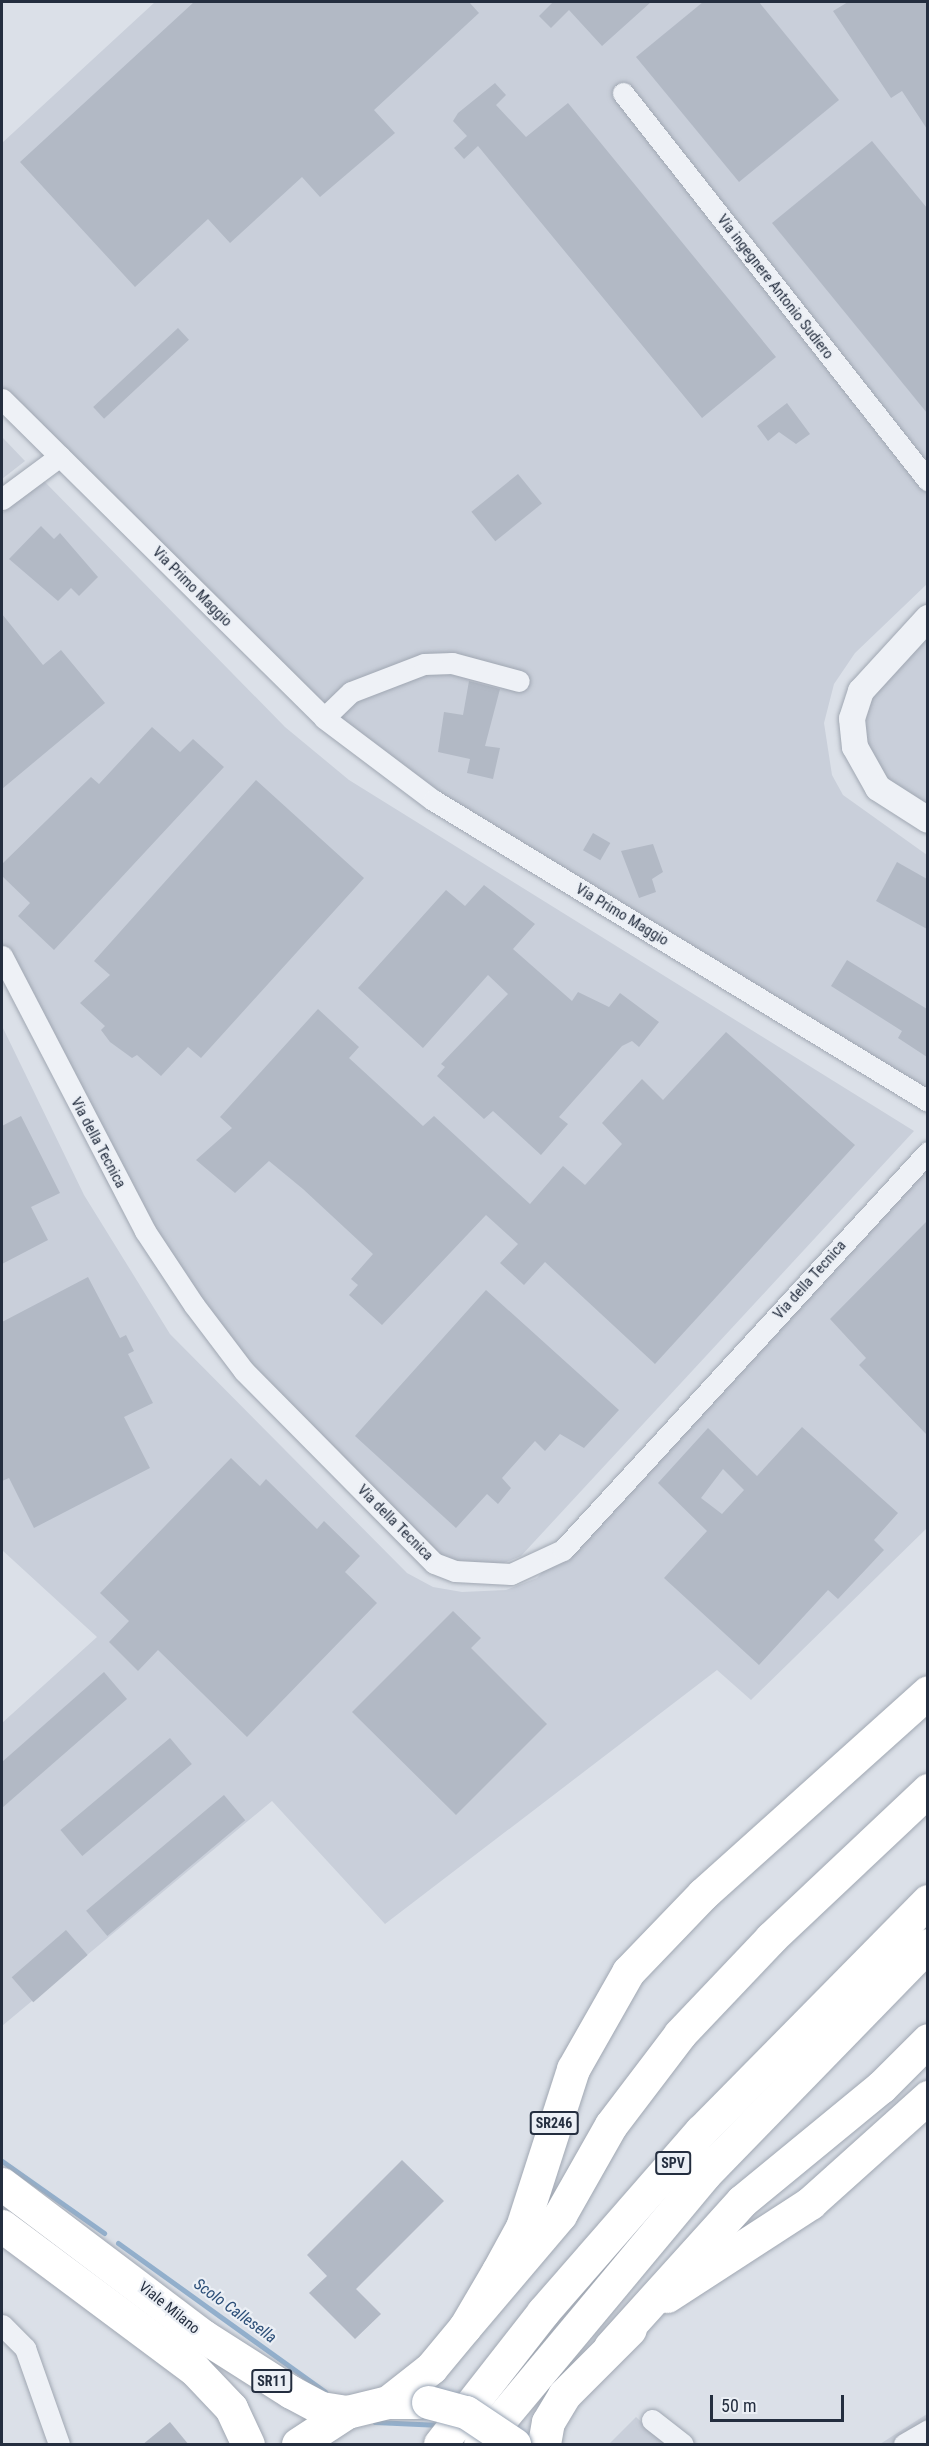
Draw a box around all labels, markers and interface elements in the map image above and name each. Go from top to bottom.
street label: Via ingegnere Antonio Sudiero [713,211,837,363]
street label: Via Primo Maggio [148,543,236,631]
street label: Via Primo Maggio [572,880,672,950]
street label: Via della Tecnica [67,1094,129,1192]
street label: Via della Tecnica [770,1237,850,1323]
street label: Via della Tecnica [353,1481,437,1565]
road number: SR246 [528,2112,580,2134]
road number: SPV [655,2152,691,2174]
water label: Scolo Callesella [190,2275,280,2347]
street label: Viale Milano [135,2278,203,2338]
road number: SR11 [251,2370,293,2392]
scale bar [713,2383,846,2421]
text: 50 m [721,2395,756,2416]

